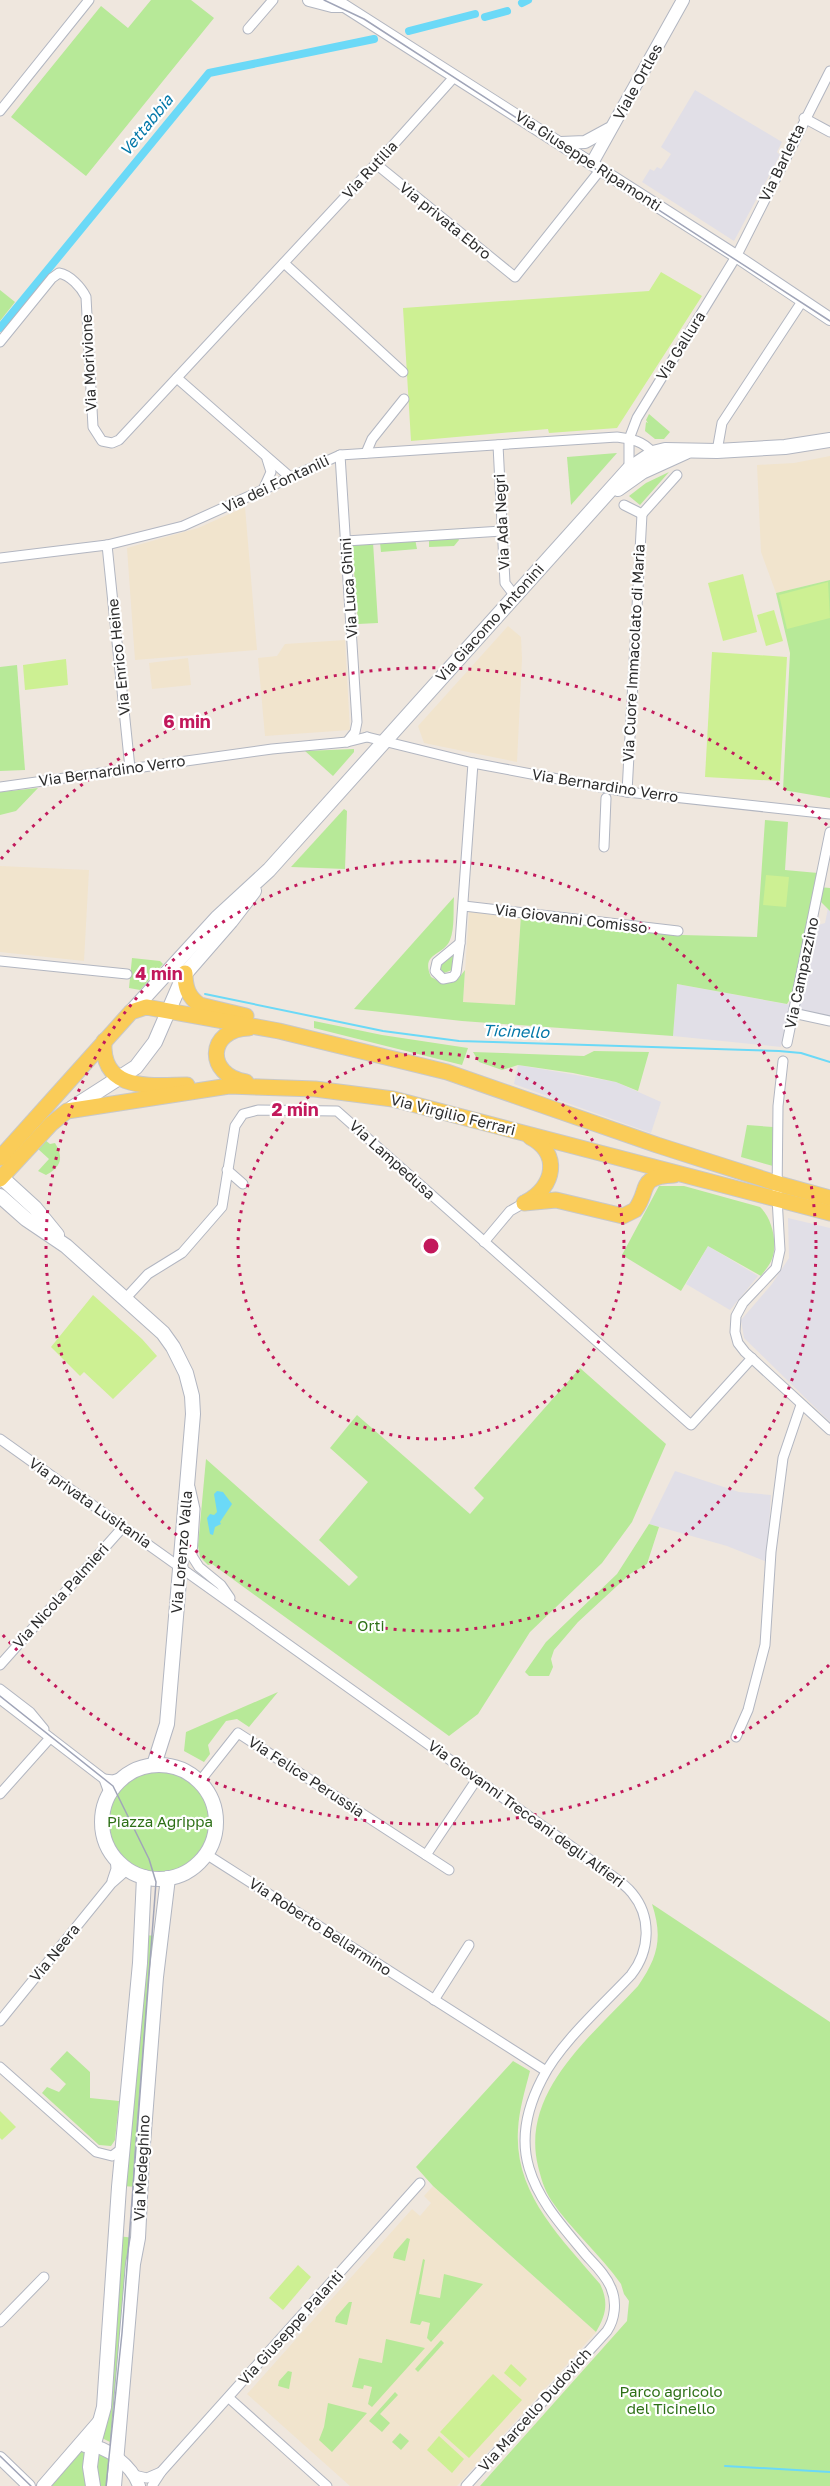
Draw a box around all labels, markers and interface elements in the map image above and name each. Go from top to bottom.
street label: Viale Ortles [609,40,665,123]
water label: Vettabbia [115,89,178,160]
street label: Via Giuseppe Ripamonti [512,106,665,214]
street label: Via Barletta [755,121,808,204]
street label: Via Rutilia [338,137,401,202]
street label: Via privata Ebro [396,178,495,263]
street label: Via Gallura [652,308,709,383]
street label: Via Morivione [76,314,100,412]
street label: Via dei Fontanili [219,451,332,516]
street label: Via Ada Negri [489,473,513,571]
street label: Via Luca Ghini [335,537,361,639]
street label: Via Cuore Immacolato di Maria [618,544,648,762]
street label: Via Giacomo Antonini [431,559,547,685]
street label: Via Enrico Heine [103,597,133,716]
text: 6 min [163,710,211,732]
street label: Via Bernardino Verro [37,751,186,789]
street label: Via Bernardino Verro [531,765,680,805]
street label: Via Giovanni Comisso [494,900,648,936]
street label: Via Campazzino [780,915,822,1030]
text: 4 min [135,962,183,984]
water label: Ticinello [483,1020,551,1042]
street label: Via Virgilio Ferrari [389,1090,518,1138]
text: 2 min [271,1098,319,1120]
street label: Via Lampedusa [346,1116,439,1203]
centre of rings [421,1236,441,1256]
street label: Via privata Lusitania [26,1453,155,1551]
street label: Via Lorenzo Valla [167,1490,195,1614]
street label: Via Nicola Palmieri [8,1539,112,1651]
park label: Orti [357,1616,385,1634]
street label: Via Felice Perussia [245,1732,368,1820]
street label: Via Giovanni Treccani degli Alfieri [425,1736,628,1891]
park label: Piazza Agrippa [107,1812,213,1830]
street label: Via Roberto Bellarmino [246,1873,395,1979]
street label: Via Neera [25,1920,83,1985]
street label: Via Medeghino [129,2114,153,2222]
street label: Via Giuseppe Palanti [234,2266,346,2388]
street label: Via Marcello Dudovich [474,2344,594,2475]
park label: Parco agricolo del Ticinello [619,2382,723,2417]

